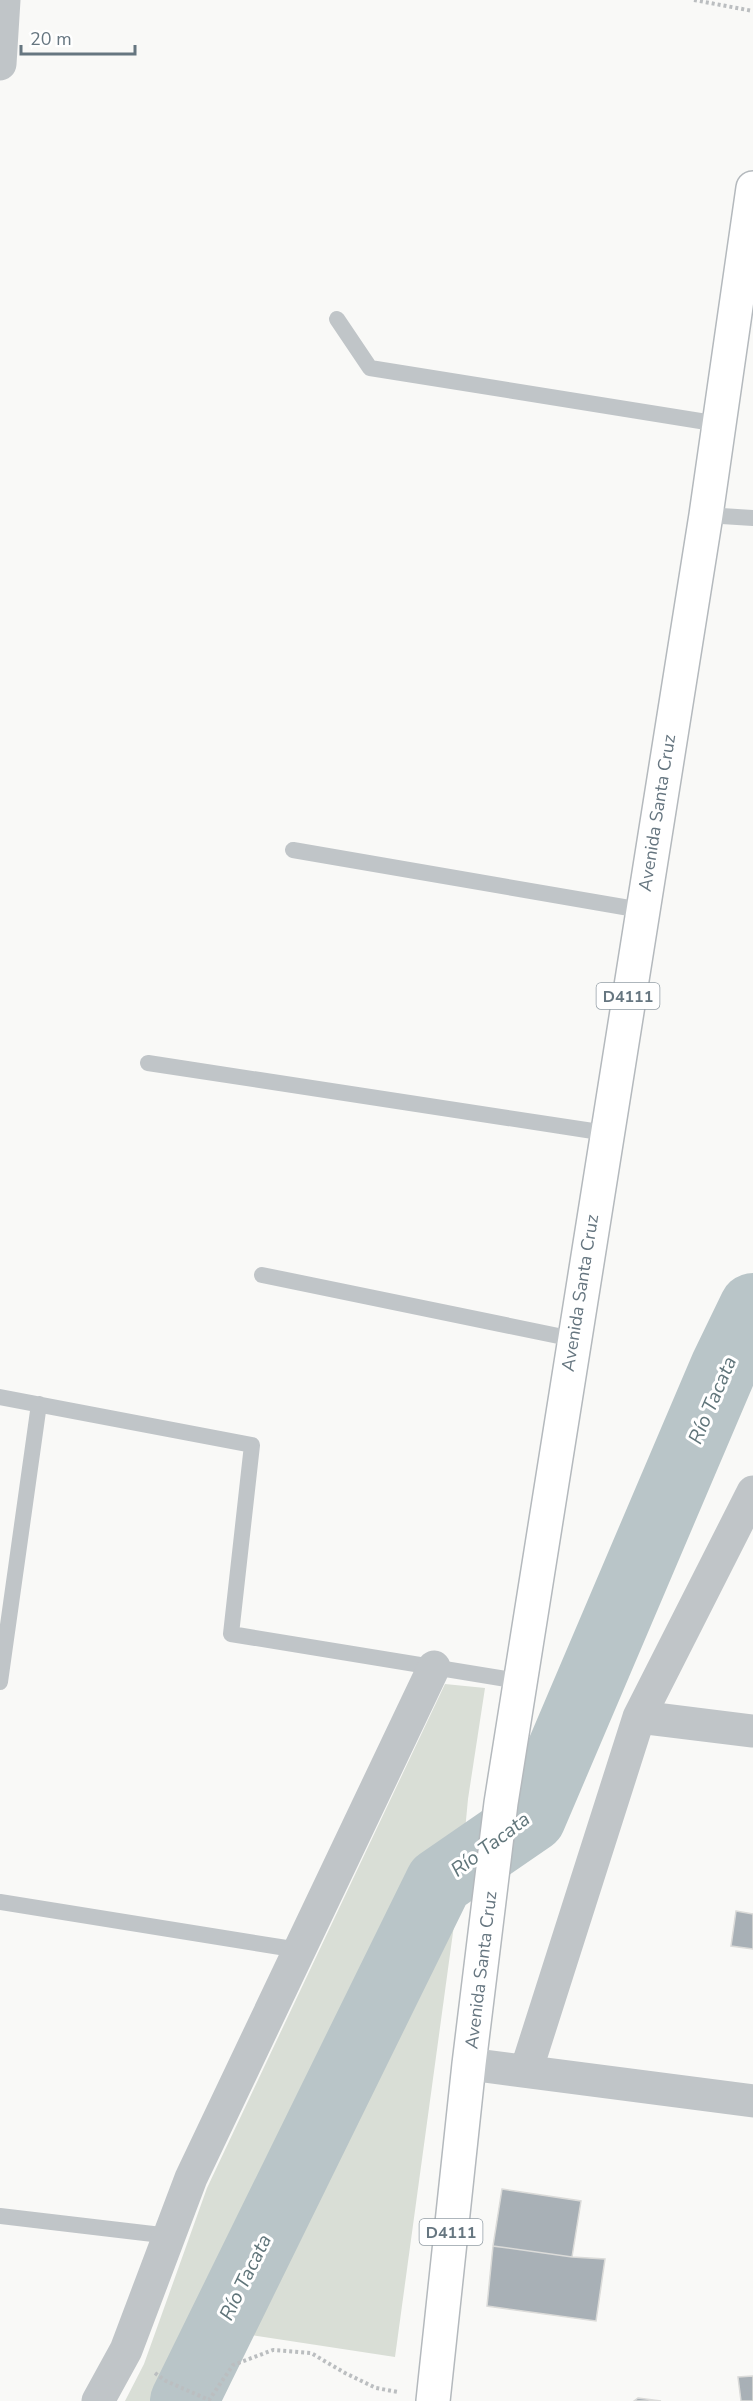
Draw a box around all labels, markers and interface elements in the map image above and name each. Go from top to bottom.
scale bar [21,18,135,56]
text: 20 m [30,27,72,51]
street label: Avenida Santa Cruz [633,733,681,893]
road number: D4111 [596,983,660,1009]
street label: Avenida Santa Cruz [556,1213,604,1373]
water label: Río Tacata [682,1352,743,1448]
water label: Río Tacata [445,1806,535,1883]
street label: Avenida Santa Cruz [459,1890,503,2050]
road number: D4111 [420,2219,482,2245]
water label: Río Tacata [213,2230,278,2325]

